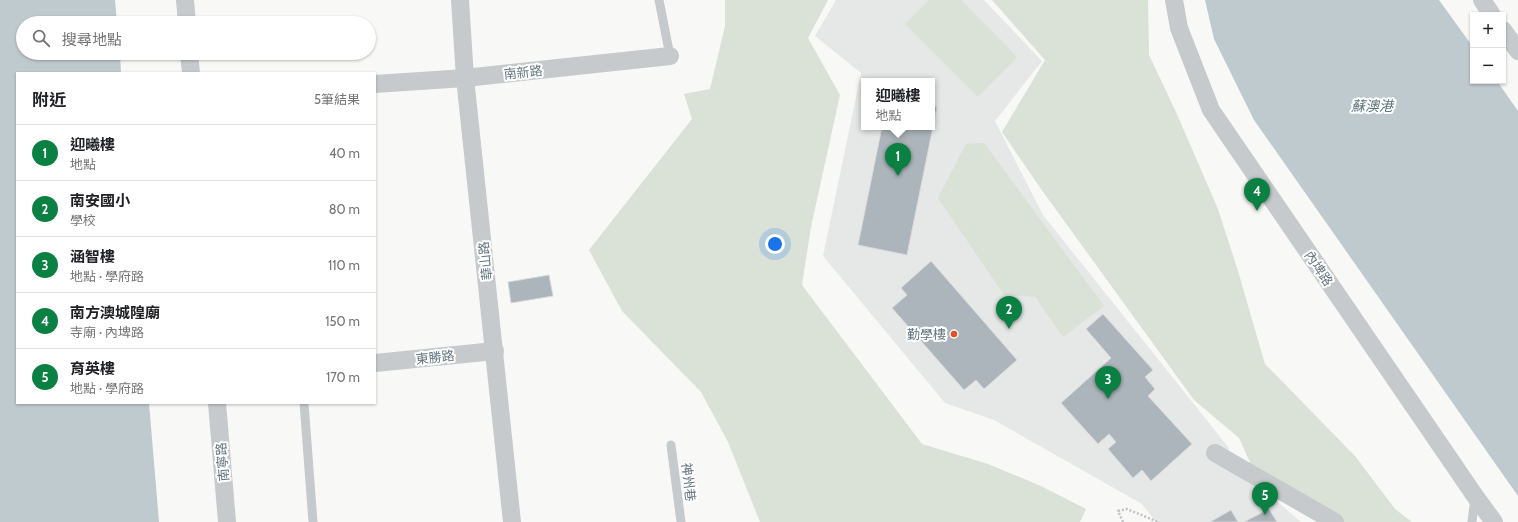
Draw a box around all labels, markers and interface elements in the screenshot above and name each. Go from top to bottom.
map controls [1470,12,1506,84]
button: + [1470,12,1506,48]
search box [16,16,376,60]
icon: search [30,27,52,49]
text: 搜尋地點 [62,31,122,49]
button: − [1470,48,1506,84]
street label: 南新路 [503,62,543,82]
popup [861,78,935,130]
text: 迎曦樓 [875,87,921,105]
text: 附近 [32,90,66,110]
text: 5筆結果 [314,91,360,107]
water label: 蘇澳港 [1351,97,1395,115]
text: 地點 [875,107,902,123]
text: 迎曦樓 [70,136,115,154]
pin: 1 [885,143,911,176]
text: 1 [43,145,47,161]
text: 40 m [329,145,360,161]
text: 地點 [70,156,96,172]
pin: 4 [1244,178,1270,211]
text: 南安國小 [70,192,130,210]
text: 2 [42,201,48,217]
text: 80 m [329,201,360,217]
text: 學校 [70,212,96,228]
your location [765,234,785,254]
street label: 華山路 [475,241,495,281]
street label: 內埤路 [1301,247,1337,289]
text: 涵智樓 [70,248,115,266]
text: 3 [41,257,49,273]
text: 110 m [328,257,360,273]
text: 地點 · 學府路 [70,268,144,284]
pin: 2 [996,296,1022,329]
text: 南方澳城隍廟 [70,304,160,322]
text: 4 [41,313,49,329]
text: 150 m [325,313,360,329]
text: 寺廟 · 內埤路 [70,324,144,340]
place label: 勤學樓 [907,326,946,342]
marker: 勤學樓 [949,329,959,339]
street label: 東勝路 [415,347,455,367]
text: 育英樓 [70,360,115,378]
pin: 3 [1095,366,1121,399]
text: 5 [42,369,48,385]
text: 170 m [326,369,360,385]
text: 地點 · 學府路 [70,380,144,396]
street label: 南寧路 [212,442,232,482]
street label: 神州巷 [679,462,699,502]
pin: 5 [1252,482,1278,515]

